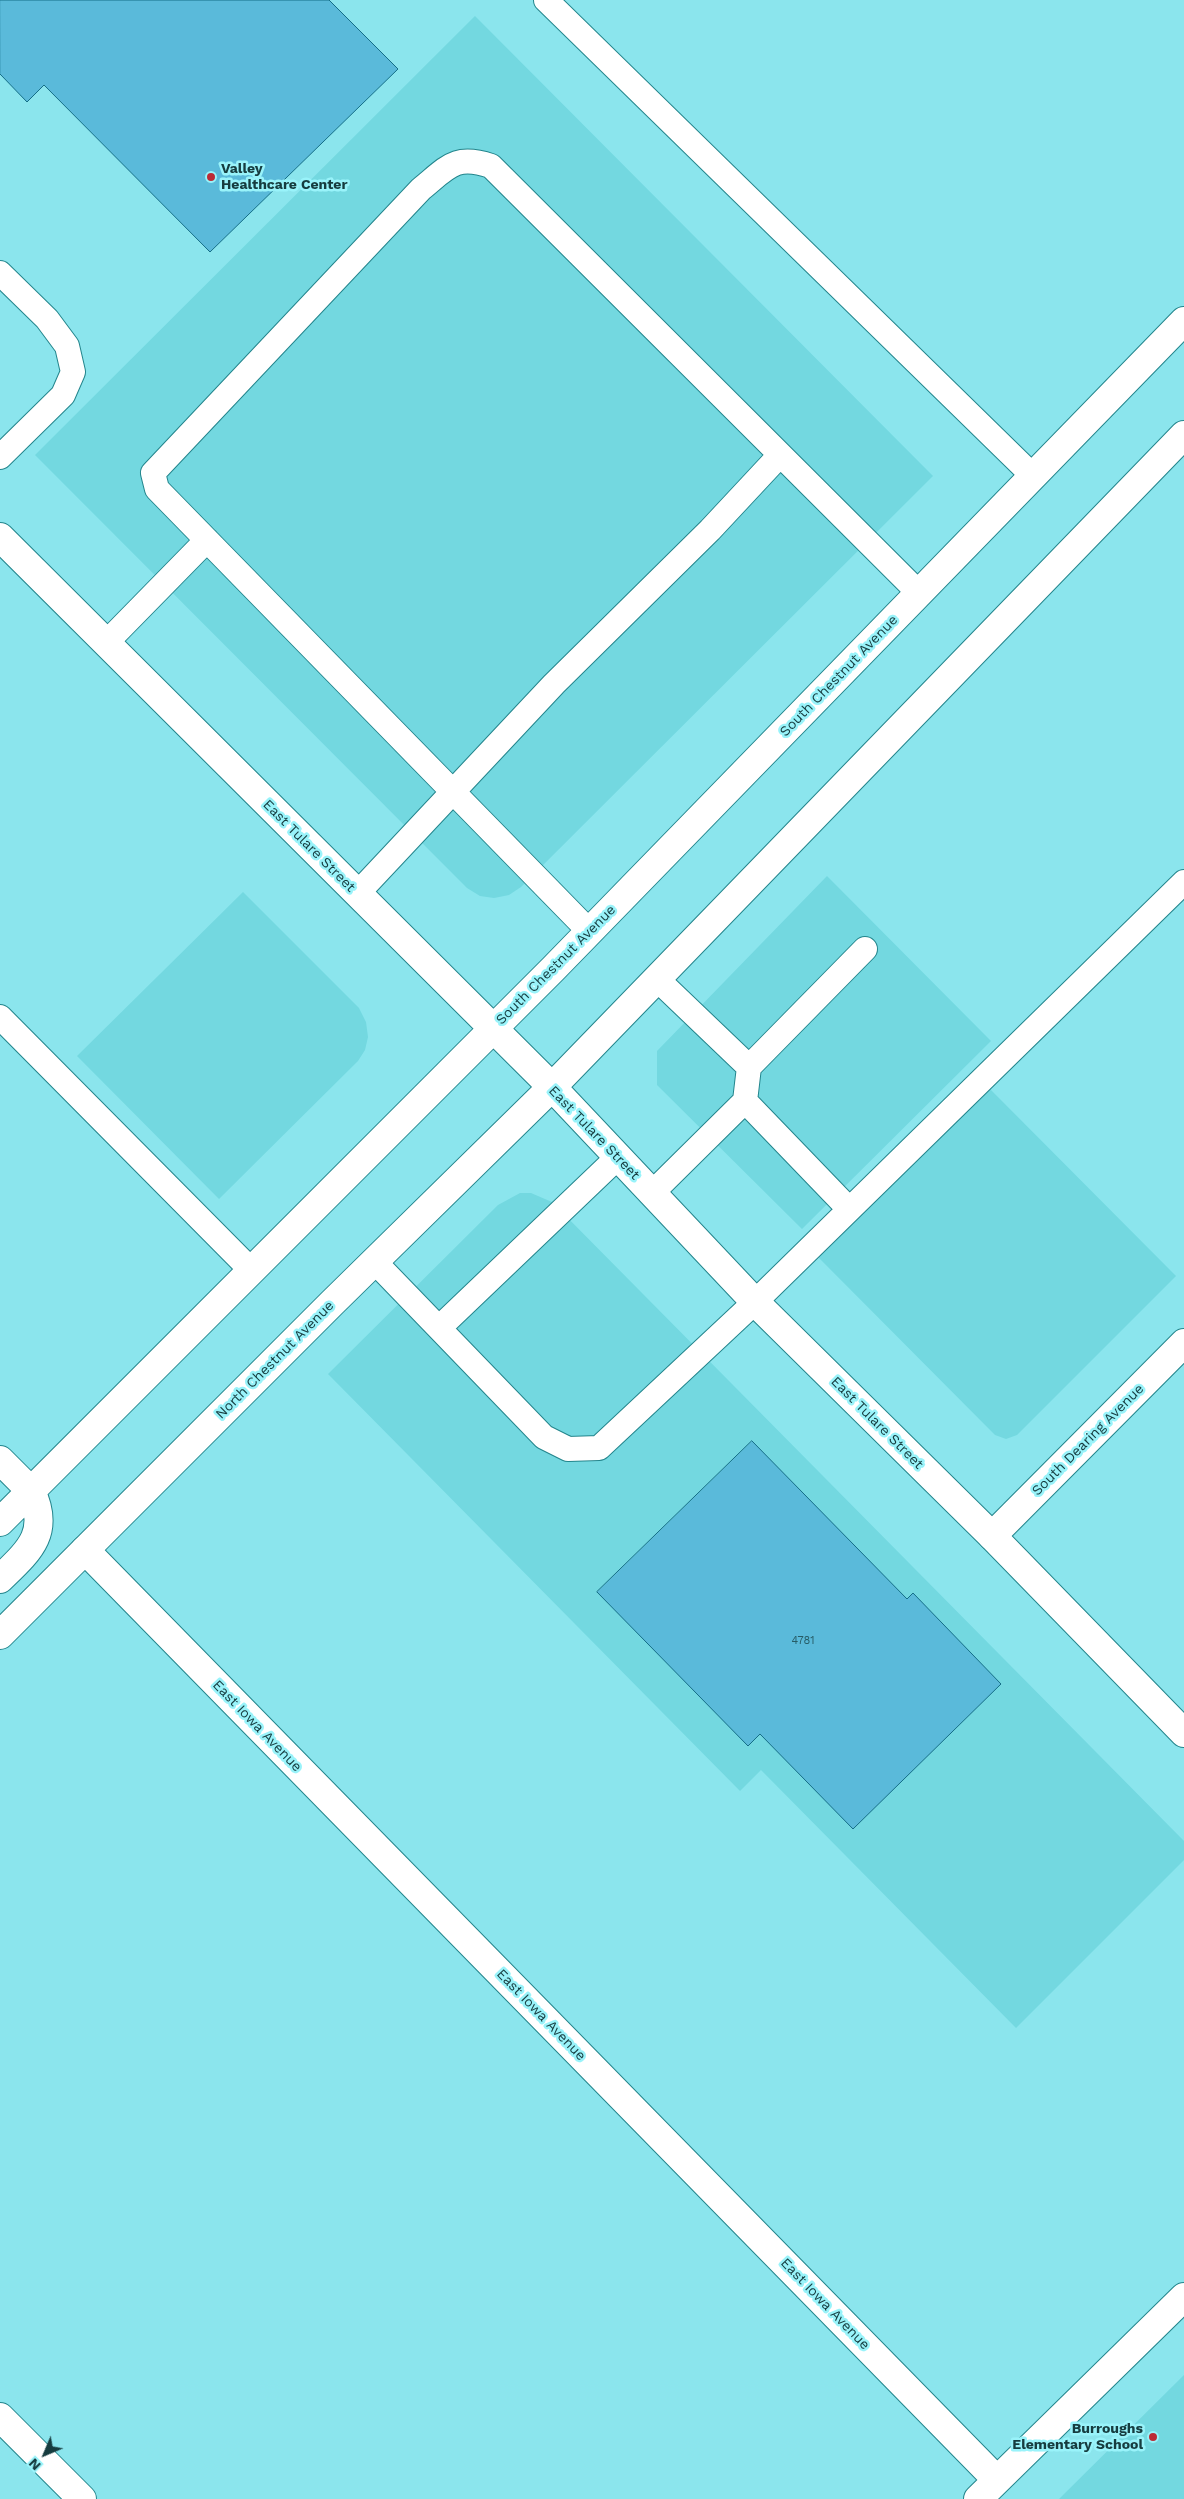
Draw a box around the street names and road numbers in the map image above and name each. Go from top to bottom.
street label: South Chestnut Avenue [777,612,901,740]
street label: East Tulare Street [259,796,359,896]
street label: South Chestnut Avenue [493,902,619,1028]
street label: East Tulare Street [545,1083,643,1183]
street label: North Chestnut Avenue [212,1297,338,1423]
street label: East Tulare Street [827,1373,927,1473]
street label: South Dearing Avenue [1029,1381,1147,1499]
street label: East Iowa Avenue [209,1677,305,1775]
street label: East Iowa Avenue [493,1966,589,2064]
street label: East Iowa Avenue [777,2255,873,2353]

